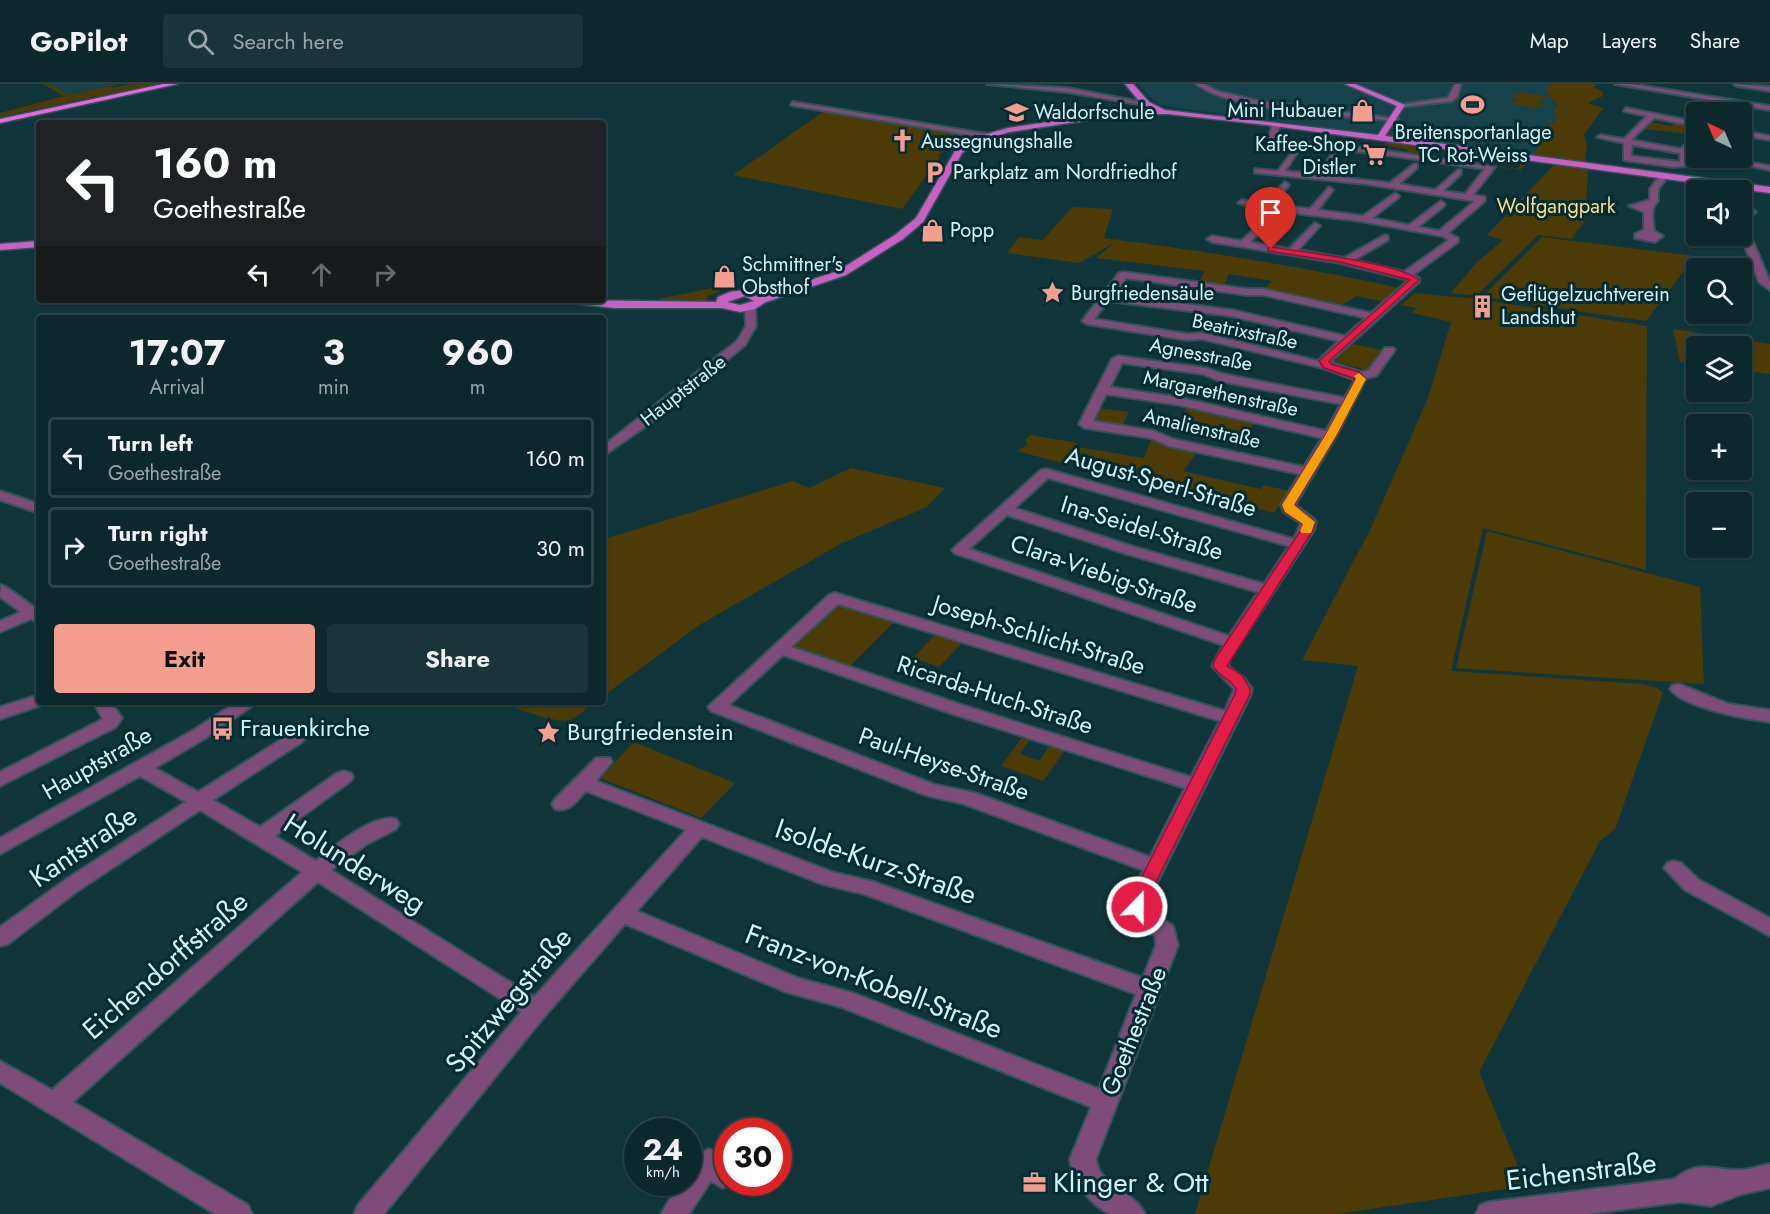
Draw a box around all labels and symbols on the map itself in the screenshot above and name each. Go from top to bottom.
sports icon: Breitensportanlage TC Rot-Weiss [1460,91,1486,117]
place label: Mini Hubauer [1227,96,1344,125]
shop icon: Mini Hubauer [1349,97,1375,123]
place label: Waldorfschule [1034,98,1154,127]
school or university icon: Waldorfschule [1003,99,1029,125]
north arrow [1686,102,1752,168]
place label: Breitensportanlage TC Rot-Weiss [1395,118,1551,170]
place label: Aussegnungshalle [921,127,1073,156]
church icon: Aussegnungshalle [890,128,916,154]
place label: Kaffee-Shop Distler [1255,130,1356,182]
supermarket icon: Kaffee-Shop Distler [1361,142,1387,168]
place label: Parkplatz am Nordfriedhof [953,158,1178,187]
parking icon: Parkplatz am Nordfriedhof [922,159,948,185]
pin [1245,187,1296,249]
park label: Wolfgangpark [1496,192,1616,221]
place label: Popp [950,216,994,245]
shop icon: Popp [919,217,945,243]
place label: Schmittner's Obsthof [742,250,843,302]
shop icon: Schmittner's Obsthof [711,263,737,289]
place label: Burgfriedensäule [1071,279,1214,308]
place icon: Burgfriedensäule [1040,280,1066,306]
place label: Geflügelzuchtverein Landshut [1501,280,1670,332]
building icon: Geflügelzuchtverein Landshut [1470,293,1496,319]
street label: Beatrixstraße [1189,306,1300,357]
street label: Agnesstraße [1147,330,1255,379]
street label: Hauptstraße [634,348,732,433]
street label: Margarethenstraße [1141,363,1301,424]
street label: Amalienstraße [1140,401,1264,456]
street label: August-Sperl-Straße [1061,438,1261,526]
street label: Ina-Seidel-Straße [1057,486,1228,569]
street label: Clara-Viebig-Straße [1006,525,1203,622]
street label: Joseph-Schlicht-Straße [926,585,1150,684]
street label: Ricarda-Huch-Straße [892,646,1098,743]
place label: Frauenkirche [240,710,370,745]
place label: Burgfriedenstein [567,714,734,749]
bus stop icon: Frauenkirche [209,715,235,741]
street label: Hauptstraße [35,717,158,808]
street label: Paul-Heyse-Straße [854,718,1034,809]
place icon: Burgfriedenstein [536,719,562,745]
street label: Kantstraße [21,795,145,898]
street label: Holunderweg [276,803,434,923]
street label: Isolde-Kurz-Straße [770,808,982,915]
position arrow [1105,875,1169,939]
street label: Eichendorffstraße [73,882,257,1049]
street label: Franz-von-Kobell-Straße [739,913,1008,1049]
street label: Spitzwegstraße [435,919,582,1082]
street label: Goethestraße [1092,961,1175,1100]
speed limit sign: 30 [714,1118,792,1196]
street label: Eichenstraße [1504,1142,1659,1201]
place label: Klinger & Ott [1053,1162,1209,1203]
office icon: Klinger & Ott [1022,1169,1048,1195]

